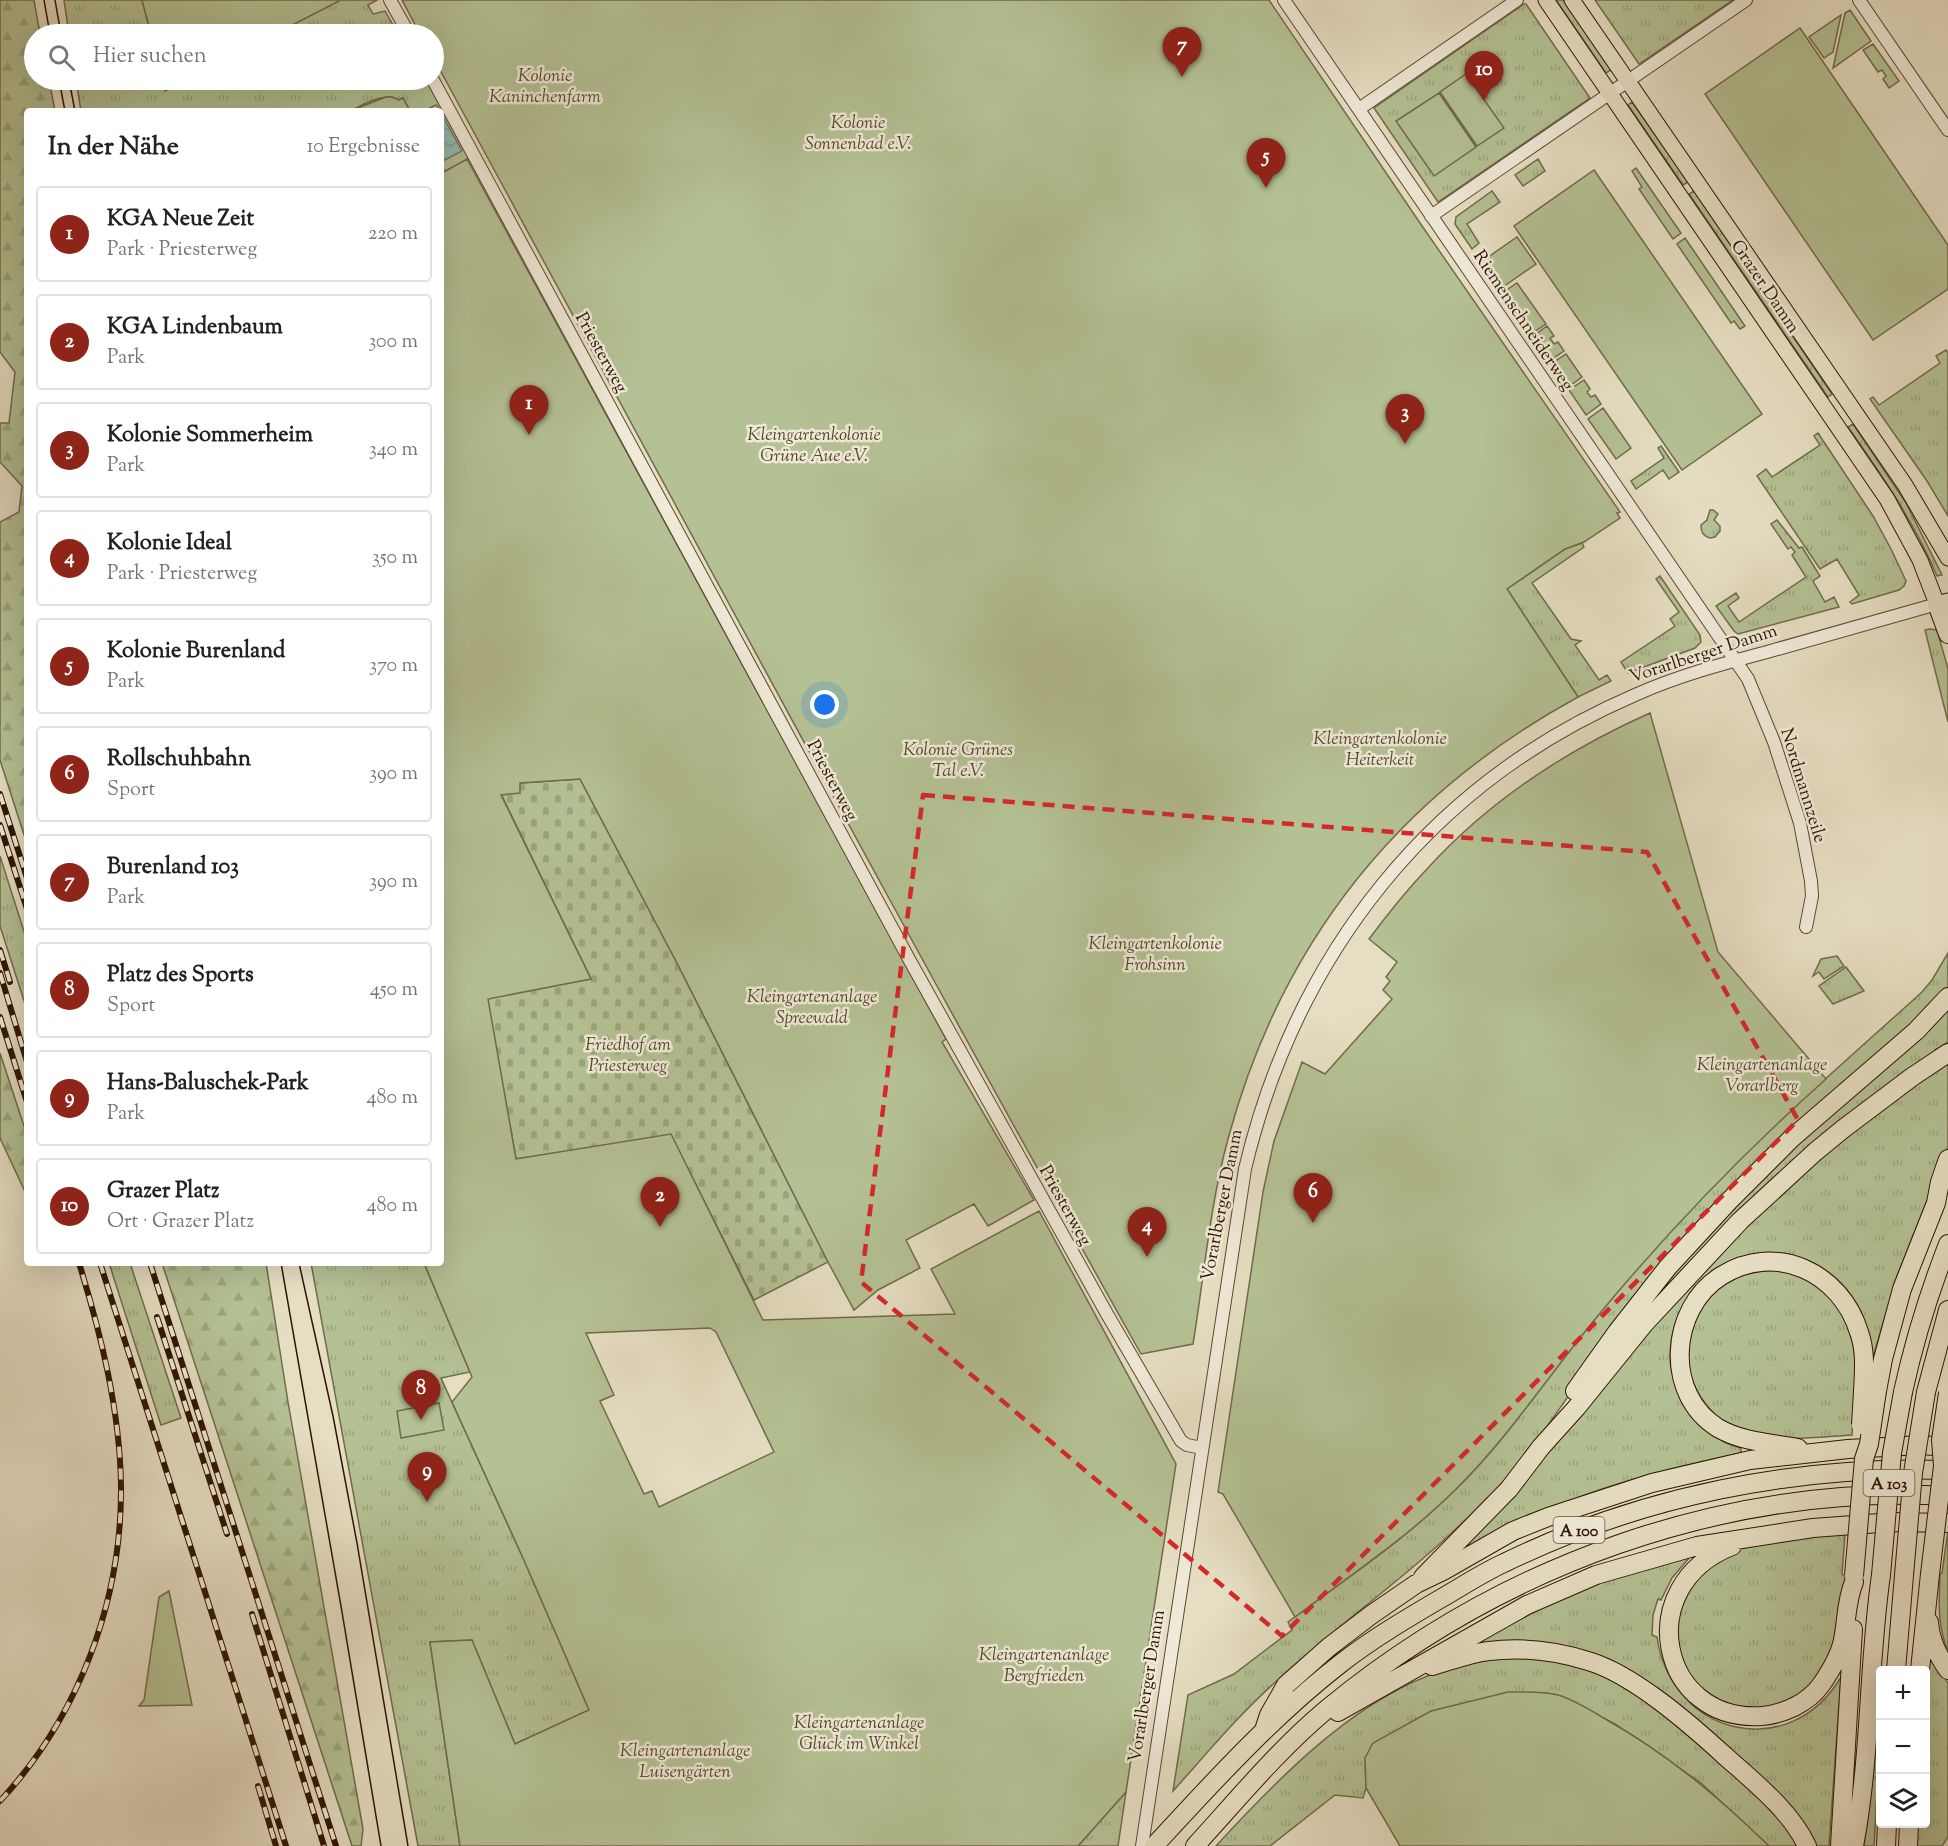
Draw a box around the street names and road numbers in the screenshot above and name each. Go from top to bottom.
street label: Grazer Damm [1723,235,1805,339]
street label: Riemenschneiderweg [1465,246,1579,397]
street label: Priesterweg [567,308,633,398]
street label: Vorarlberger Damm [1626,619,1781,691]
street label: Nordmannzeile [1772,725,1832,846]
street label: Priesterweg [799,736,864,826]
street label: Vorarlberger Damm [1195,1127,1250,1284]
street label: Priesterweg [1031,1161,1097,1251]
road number: A 103 [1864,1470,1914,1496]
road number: A 100 [1554,1517,1604,1543]
street label: Vorarlberger Damm [1123,1608,1173,1764]

